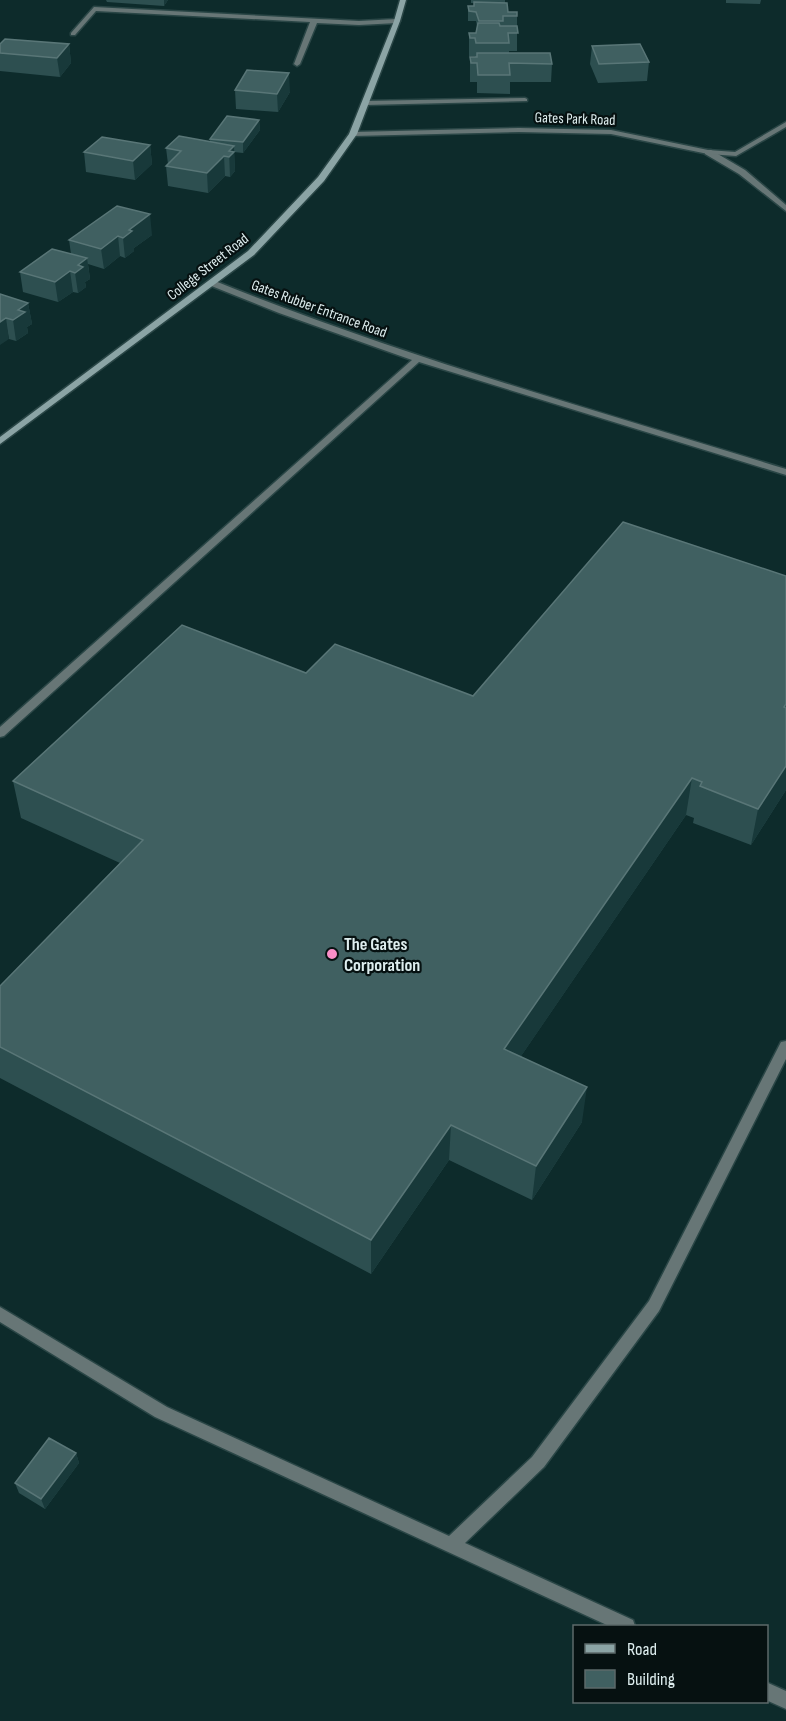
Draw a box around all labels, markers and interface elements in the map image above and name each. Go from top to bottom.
street label: Gates Park Road [534,108,616,130]
street label: College Street Road [163,229,253,305]
street label: Gates Rubber Entrance Road [249,276,389,342]
place label: The Gates Corporation [344,934,420,976]
marker: The Gates Corporation [325,947,339,961]
legend [573,1625,768,1703]
text: Road [627,1639,657,1660]
text: Building [627,1669,675,1690]

